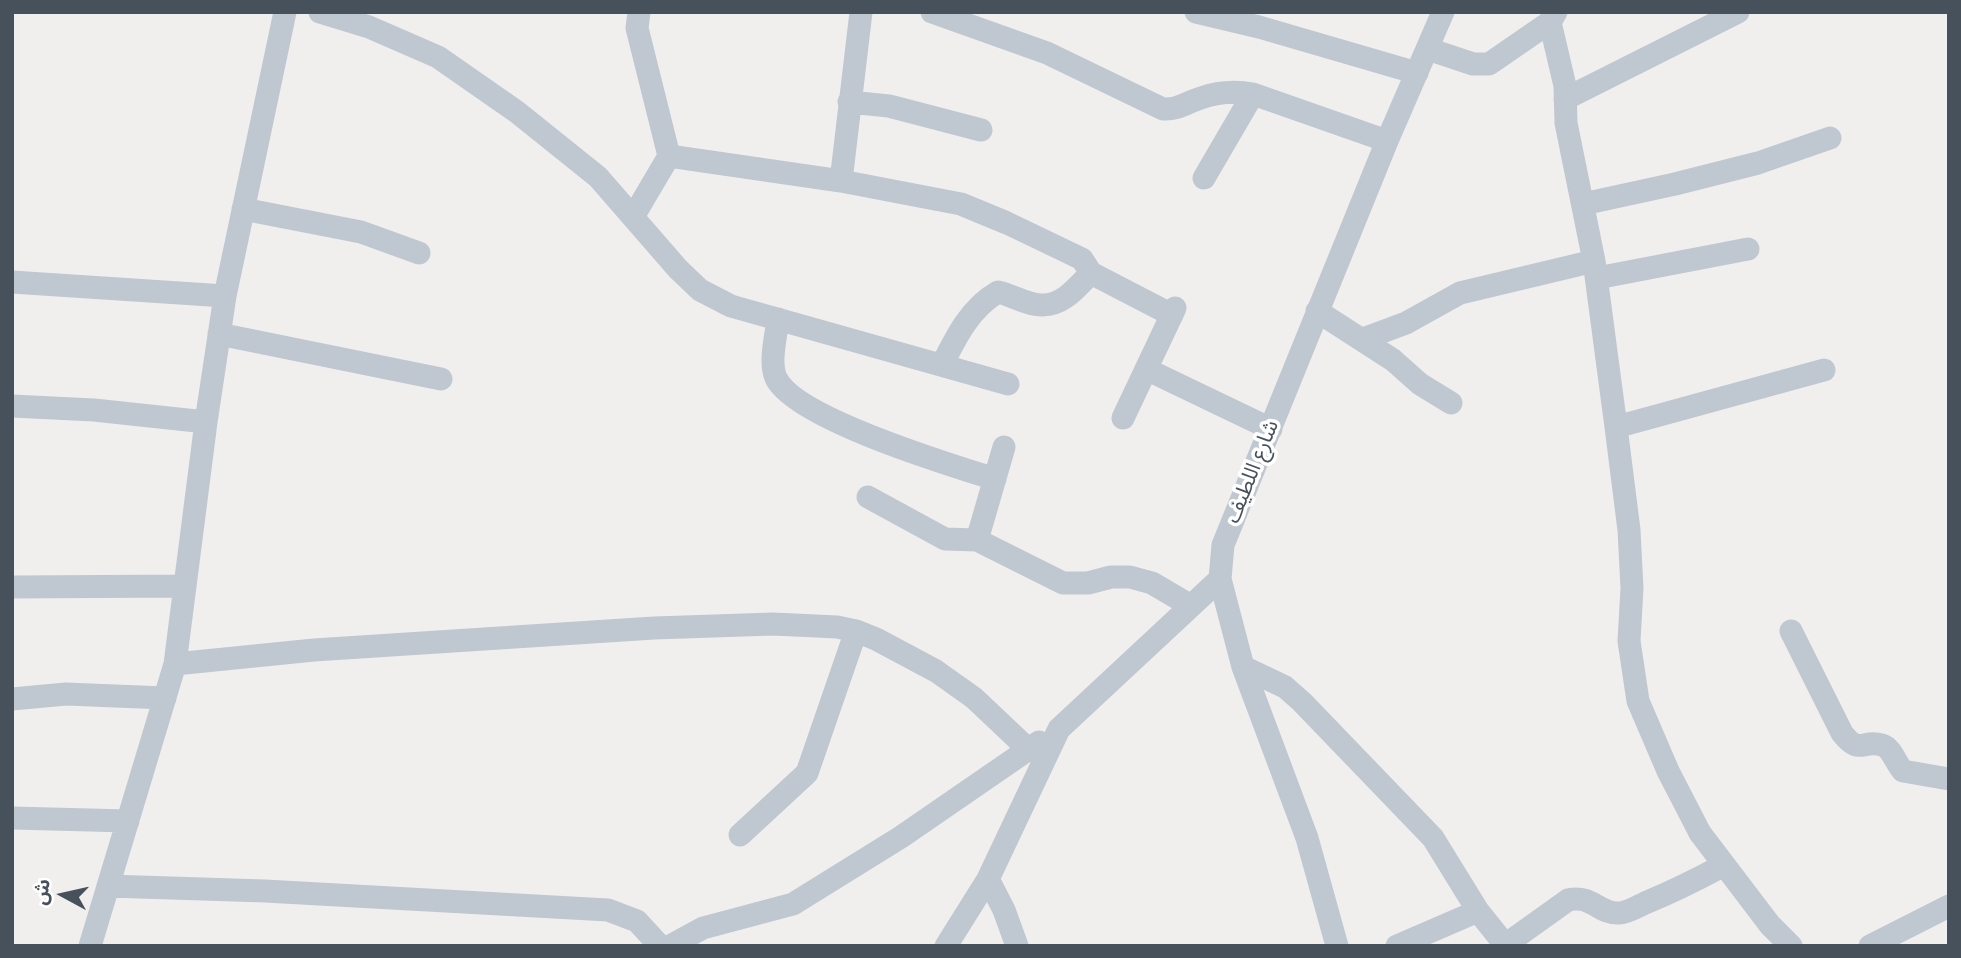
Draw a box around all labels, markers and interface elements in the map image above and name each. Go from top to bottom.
street label: شارع اللطيف [1221,417,1285,527]
north arrow [28,860,98,930]
text: ش [27,877,57,907]

